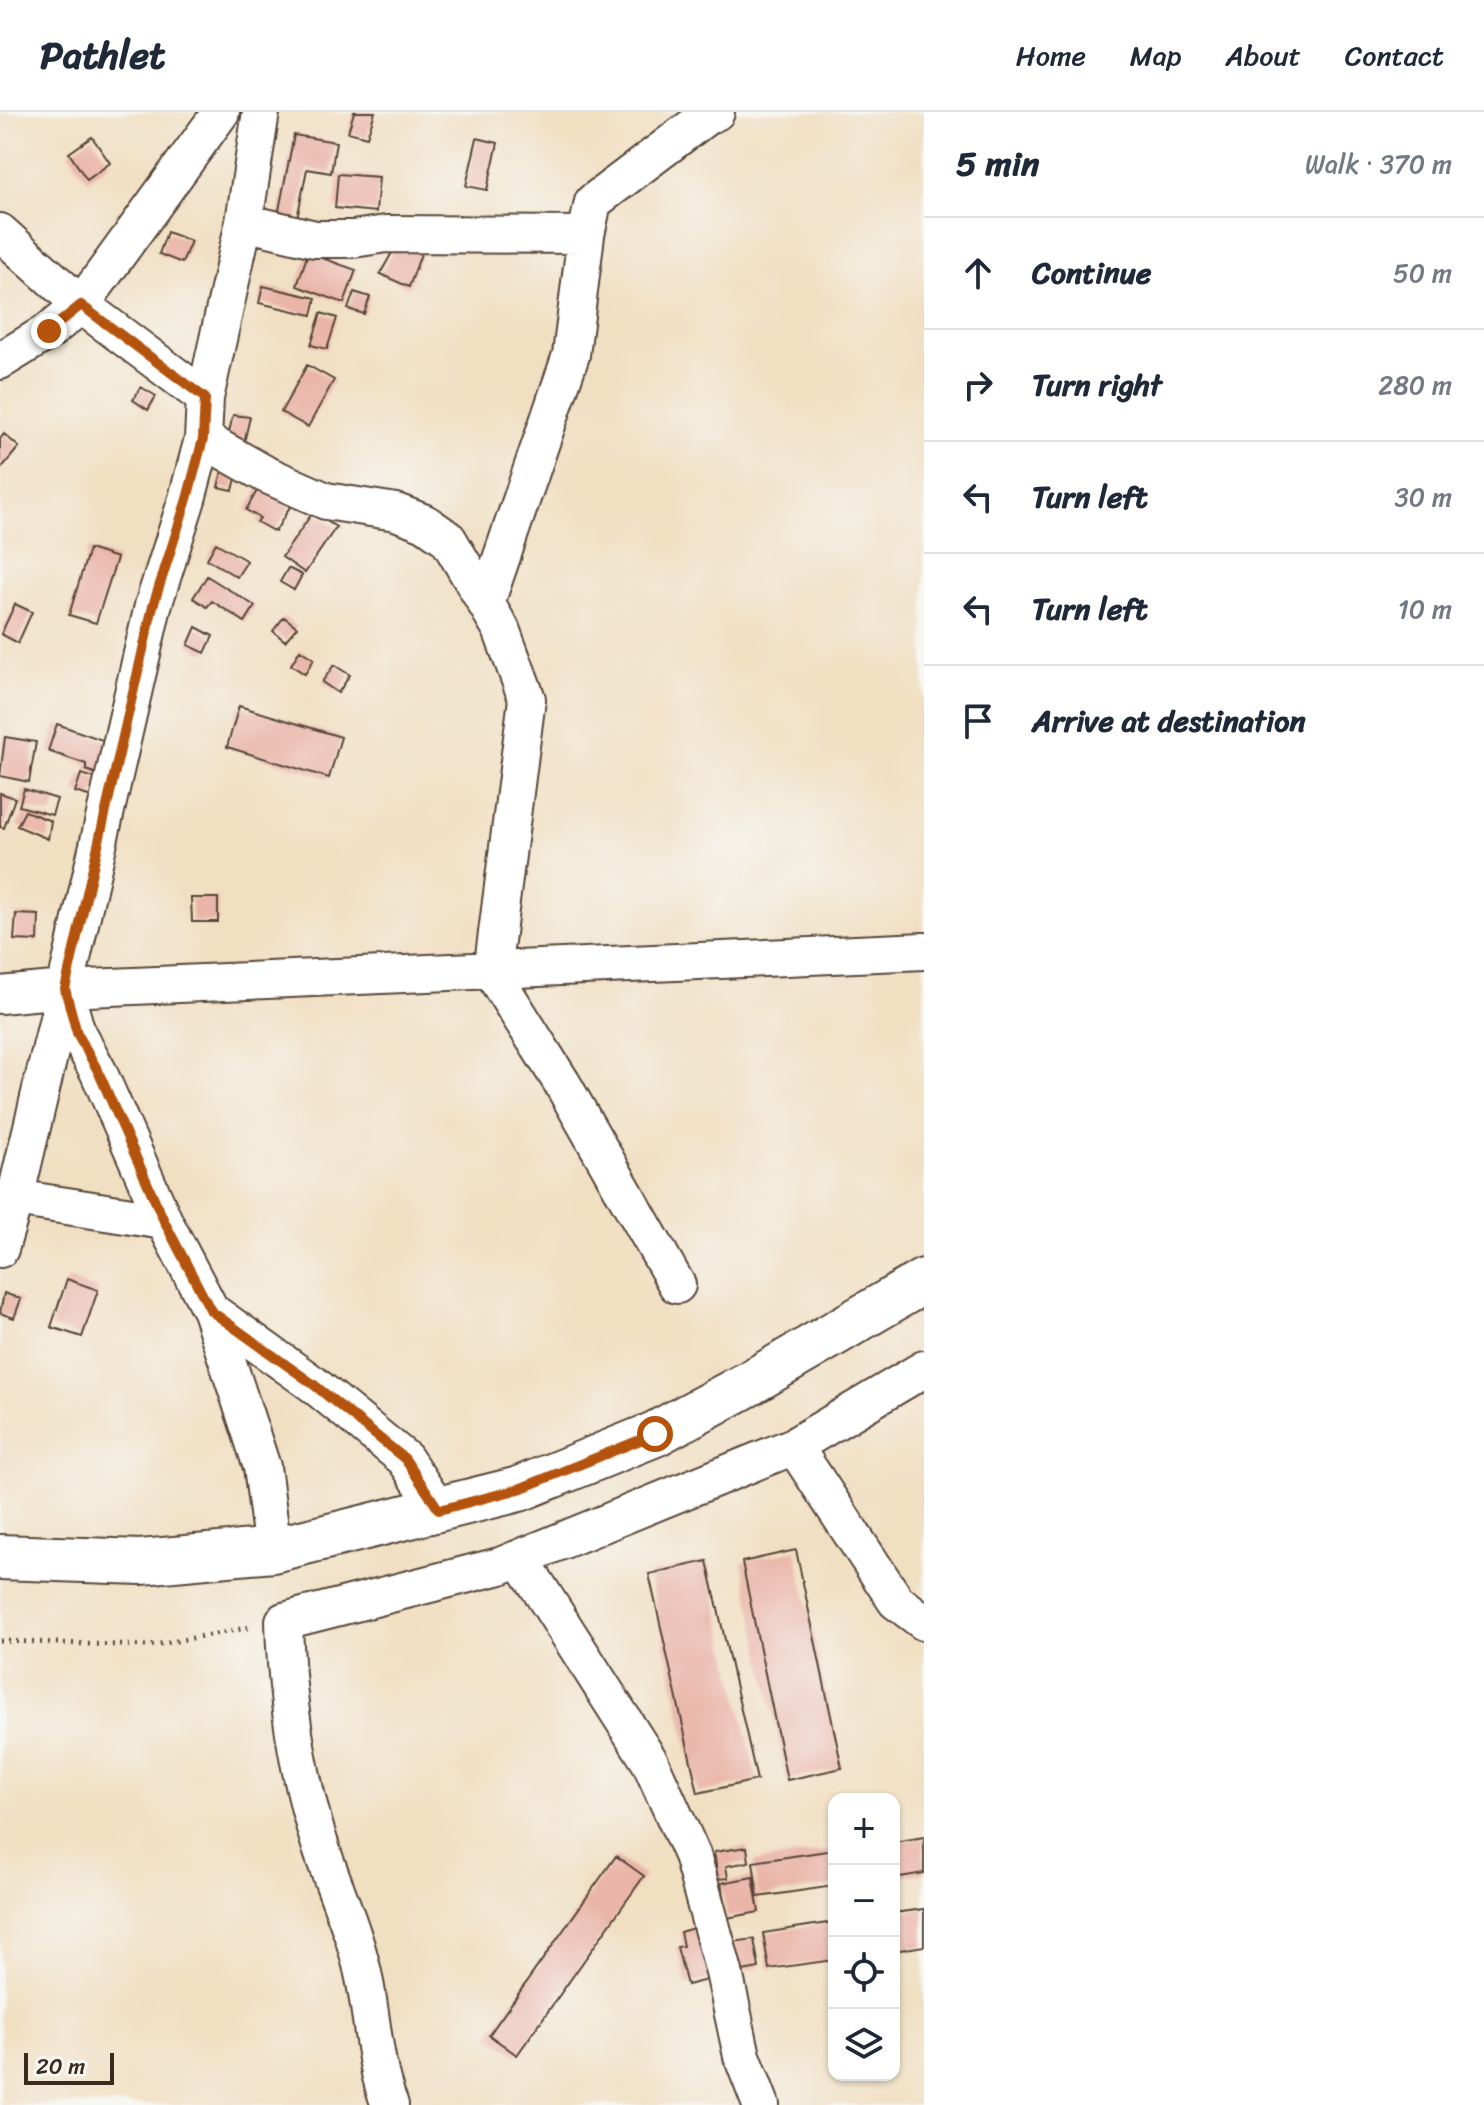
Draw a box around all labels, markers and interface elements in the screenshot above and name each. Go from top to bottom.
text: Pathlet [40,22,166,89]
text: Home [1016,31,1086,80]
text: Map [1130,31,1181,80]
text: About [1225,31,1301,80]
text: Contact [1345,31,1444,80]
text: 5 min [956,134,1039,194]
text: Walk · 370 m [1305,141,1452,187]
text: Continue [1032,246,1151,300]
text: 50 m [1393,250,1452,296]
icon: ahead [956,251,1000,295]
route end [31,313,67,349]
text: Turn right [1032,358,1162,412]
text: 280 m [1378,362,1452,408]
icon: right [956,363,1000,407]
text: Turn left [1032,470,1148,524]
text: 30 m [1395,474,1452,520]
icon: left [956,475,1000,519]
text: Turn left [1032,582,1148,636]
text: 10 m [1398,586,1452,632]
icon: left [956,587,1000,631]
text: Arrive at destination [1032,694,1306,748]
icon: arrive [956,699,1000,743]
route start [637,1416,673,1452]
map controls [828,1793,900,2081]
button: + [828,1793,900,1865]
button: − [828,1865,900,1937]
button: locate [828,1937,900,2009]
button: layers [828,2009,900,2081]
text: 20 m [36,2047,85,2086]
scale bar [24,2049,114,2085]

